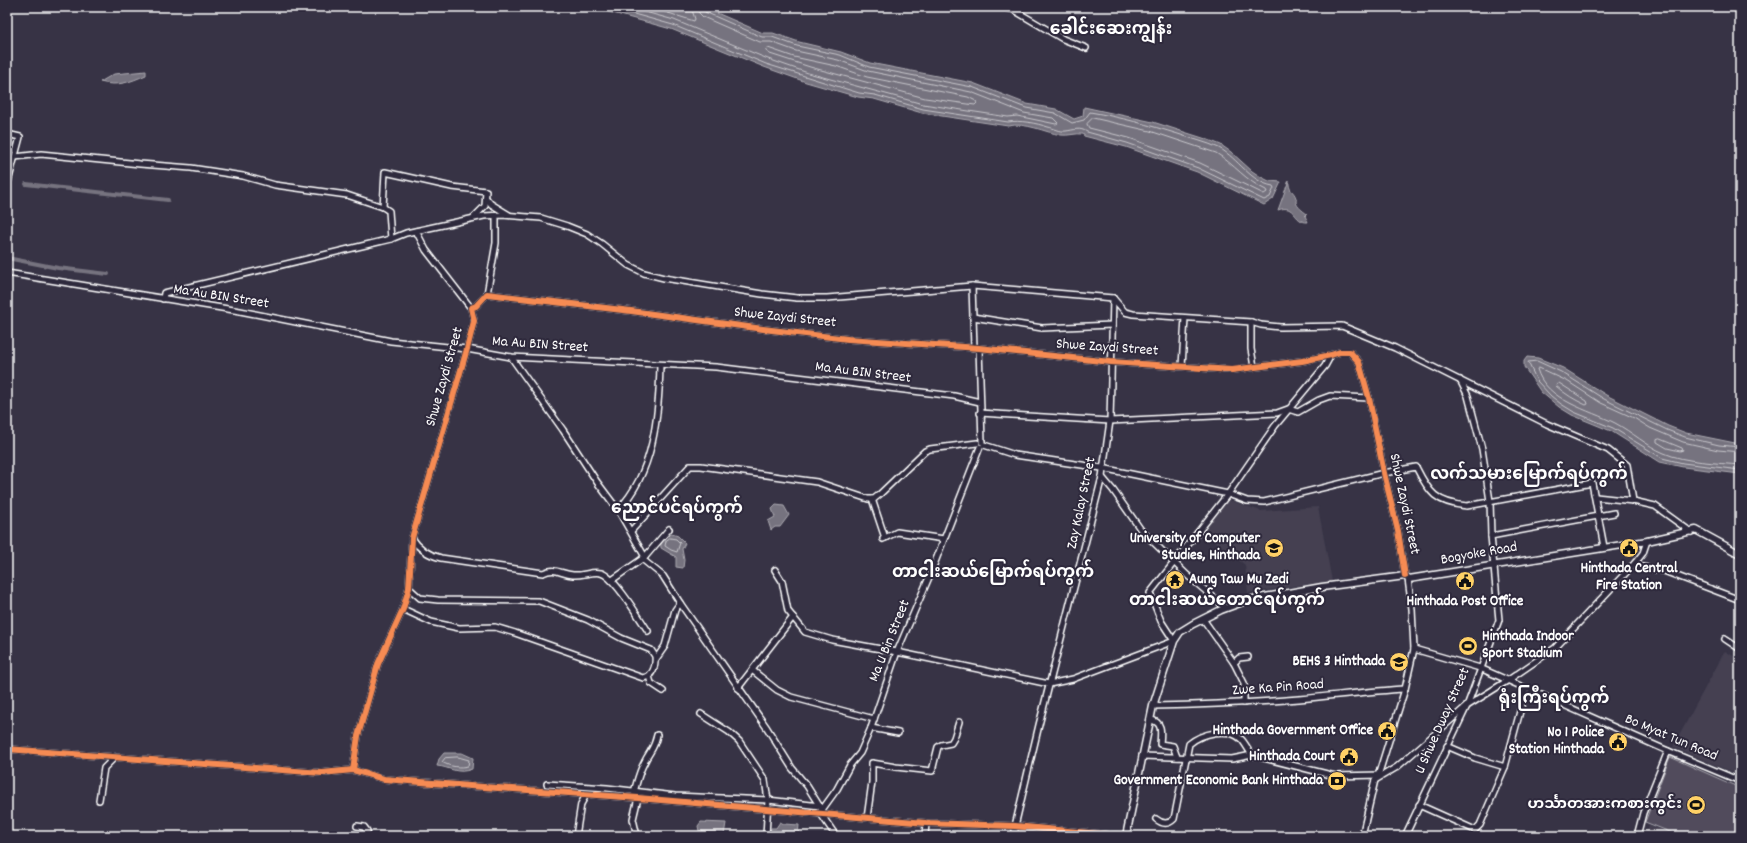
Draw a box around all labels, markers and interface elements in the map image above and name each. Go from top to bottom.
district label: ခေါင်းဆေးကျွန်း [1050,16,1172,44]
street label: Ma Au BIN Street [172,279,271,315]
street label: Shwe Zaydi Street [733,302,838,334]
street label: Shwe Zaydi Street [420,324,470,429]
street label: Ma Au BIN Street [491,331,589,359]
street label: Shwe Zaydi Street [1055,333,1159,363]
street label: Ma Au BIN Street [814,356,913,390]
street label: Shwe Zaydi Street [1383,452,1426,557]
street label: Zay Kalay Street [1061,454,1103,551]
district label: လက်သမားမြောက်ရပ်ကွက် [1430,461,1628,488]
district label: ညောင်ပင်ရပ်ကွက် [611,495,743,522]
place label: University of Computer Studies, Hinthada [1130,528,1261,567]
street label: Bogyoke Road [1439,536,1519,572]
school or university icon: University of Computer Studies, Hinthada [1263,537,1285,559]
public building icon: Hinthada Central Fire Station [1618,537,1640,559]
place label: Hinthada Central Fire Station [1581,558,1678,597]
district label: တာငါးဆယ်မြောက်ရပ်ကွက် [892,559,1094,586]
temple icon: Aung Taw Mu Zedi [1164,569,1186,591]
place label: Aung Taw Mu Zedi [1189,569,1289,591]
public building icon: Hinthada Post Office [1454,570,1476,592]
district label: တာငါးဆယ်တောင်ရပ်ကွက် [1129,587,1325,614]
place label: Hinthada Post Office [1407,591,1524,613]
street label: Ma U Bin Street [864,596,917,685]
place label: Hinthada Indoor Sport Stadium [1482,626,1574,665]
sports icon: Hinthada Indoor Sport Stadium [1457,635,1479,657]
place label: BEHS 3 Hinthada [1292,651,1386,673]
school or university icon: BEHS 3 Hinthada [1388,651,1410,673]
street label: U Shwe Dway Street [1410,664,1476,778]
street label: Zwe Ka Pin Road [1232,674,1324,702]
district label: ရုံးကြီးရပ်ကွက် [1499,685,1610,712]
street label: Bo Myat Tun Road [1621,709,1721,767]
place label: Hinthada Government Office [1213,720,1373,742]
public building icon: Hinthada Government Office [1376,720,1398,742]
place label: No 1 Police Station Hinthada [1509,722,1605,761]
public building icon: No 1 Police Station Hinthada [1607,731,1629,753]
place label: Hinthada Court [1249,746,1335,768]
public building icon: Hinthada Court [1338,746,1360,768]
place label: Government Economic Bank Hinthada [1113,770,1324,792]
bank icon: Government Economic Bank Hinthada [1326,770,1348,792]
place label: ဟင်္သာတအားကစားကွင်း [1528,793,1682,816]
sports icon: ဟင်္သာတအားကစားကွင်း [1685,794,1707,816]

